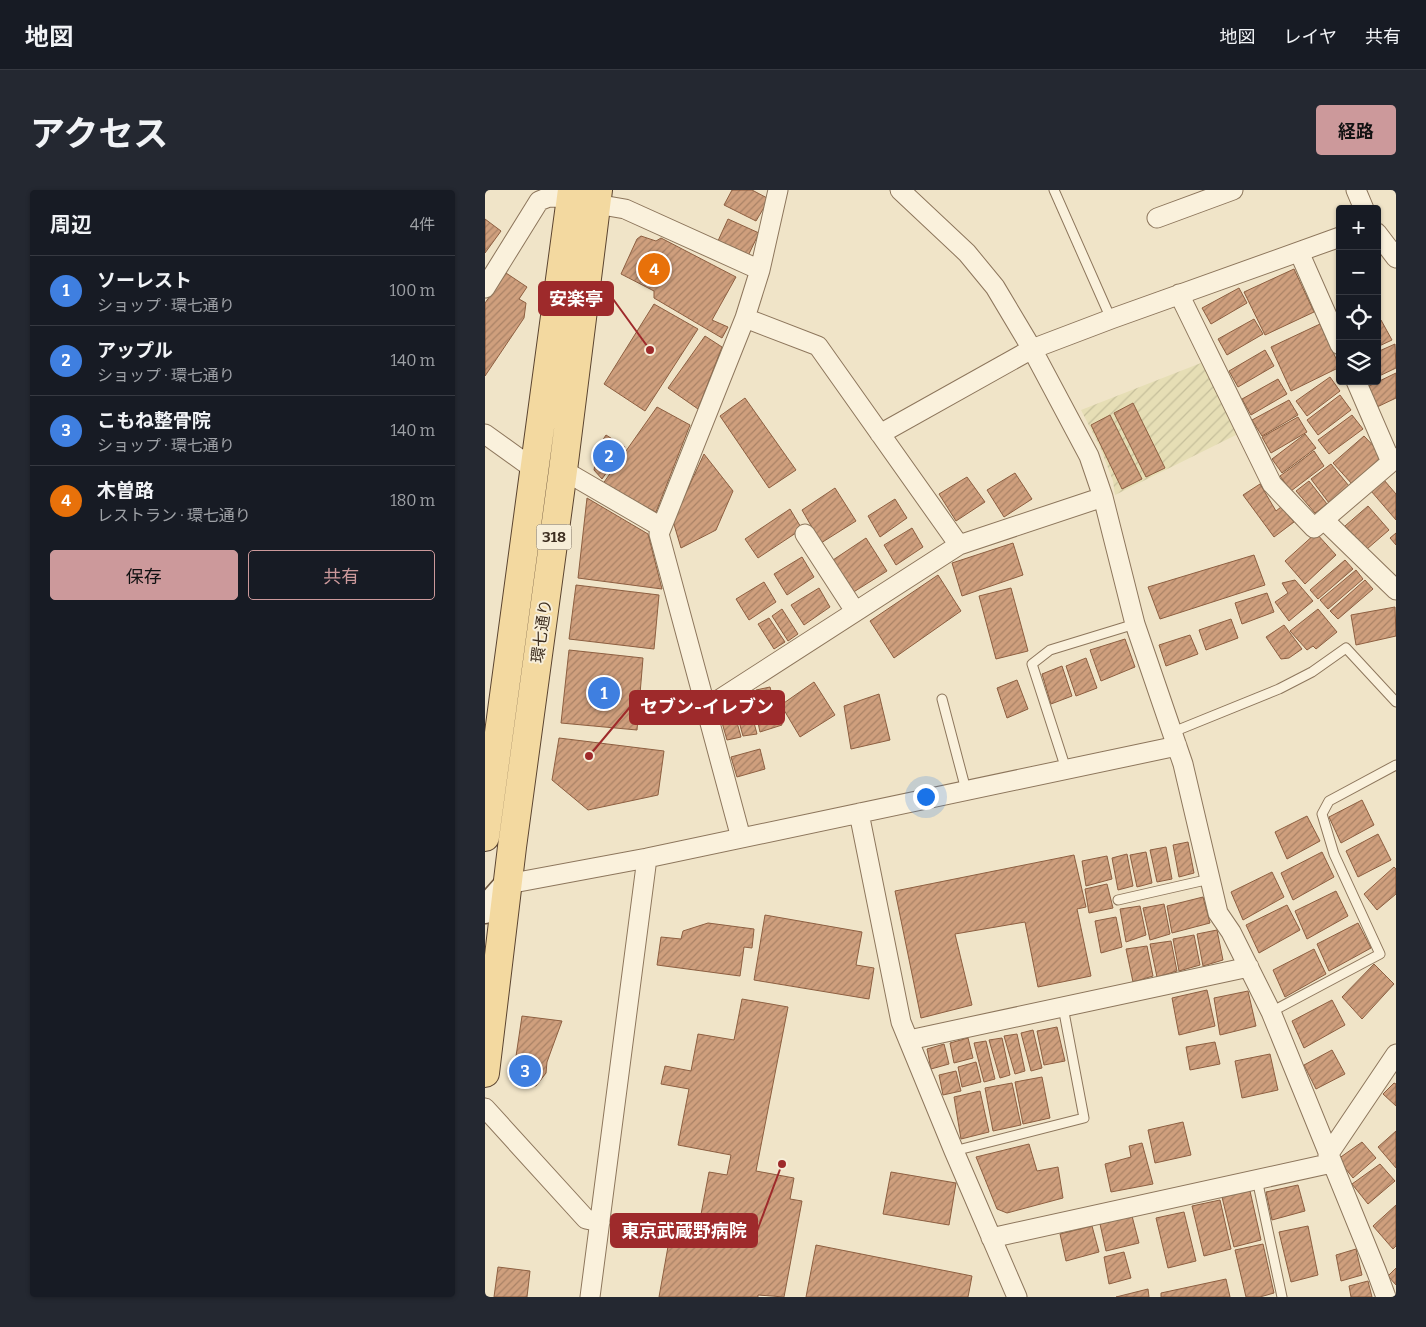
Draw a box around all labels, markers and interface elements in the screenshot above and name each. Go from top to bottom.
text: 地図 [25,23,73,51]
text: 地図 [1220,26,1256,48]
text: レイヤ [1284,26,1337,48]
text: 共有 [1365,26,1401,48]
button: 経路 [1316,105,1396,155]
text: アクセス [30,113,168,155]
map controls [1336,205,1381,385]
button: + [1336,205,1381,250]
text: 周辺 [50,212,92,238]
text: 4件 [410,215,435,234]
pin: 4 [638,250,670,288]
button: − [1336,250,1381,295]
text: ソーレスト [97,269,192,292]
text: 1 [63,281,69,300]
text: 100 m [390,281,435,300]
callout: 安楽亭 [539,282,613,315]
text: 安楽亭 [549,288,603,310]
button: locate [1336,295,1381,340]
text: ショップ · 環七通り [97,296,235,315]
text: アップル [97,339,173,362]
button: layers [1336,340,1381,385]
text: 2 [61,351,71,370]
text: 140 m [390,351,435,370]
text: ショップ · 環七通り [97,366,235,385]
text: こもね整骨院 [97,409,211,432]
text: 3 [61,421,71,440]
text: 140 m [390,421,435,440]
text: ショップ · 環七通り [97,436,235,455]
pin: 2 [593,437,625,475]
text: 木曽路 [97,479,154,502]
text: 4 [61,491,71,510]
text: 180 m [390,491,435,510]
text: レストラン · 環七通り [97,506,251,525]
road number: 318 [537,524,571,550]
button: 保存 [50,550,238,600]
button: 共有 [248,550,435,600]
street label: 環七通り [528,598,555,664]
pin: 1 [588,674,620,712]
callout: セブン-イレブン [630,691,784,724]
text: セブン-イレブン [640,696,774,718]
your location [913,784,939,810]
pin: 3 [509,1052,541,1090]
callout: 東京武蔵野病院 [611,1214,757,1247]
text: 東京武蔵野病院 [621,1220,747,1242]

